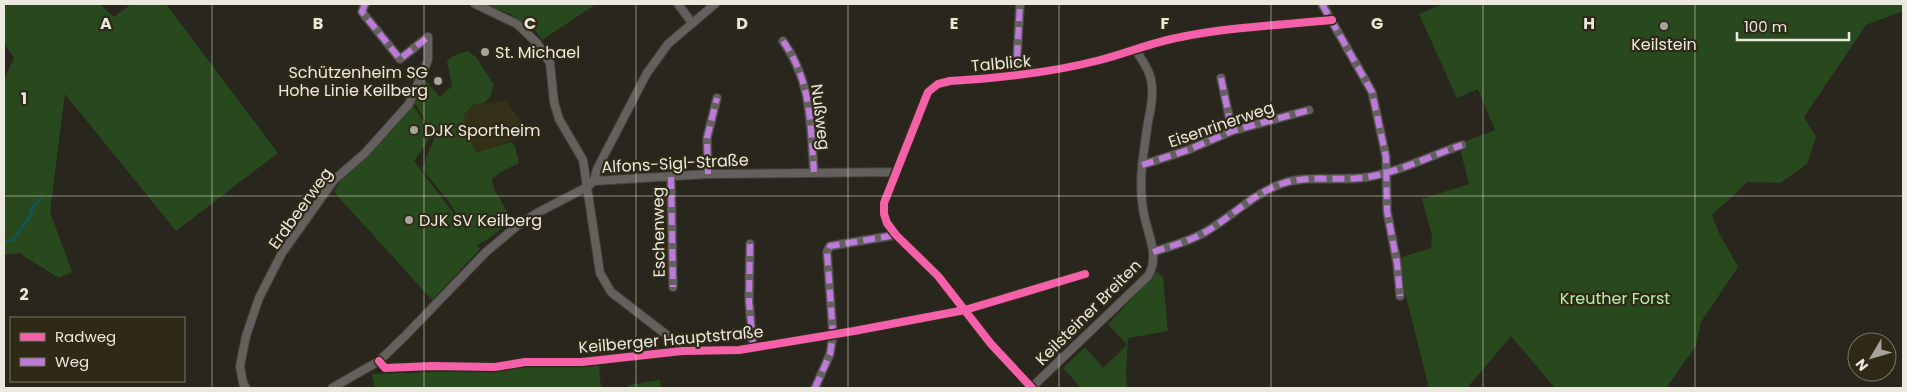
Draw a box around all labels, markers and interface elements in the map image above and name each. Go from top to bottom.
scale bar [1737,10,1850,42]
text: A [100,12,112,35]
text: B [313,12,323,35]
text: C [524,12,536,35]
text: D [736,12,748,35]
text: E [950,12,958,35]
text: F [1161,12,1170,35]
text: G [1371,12,1383,35]
text: H [1583,12,1595,35]
text: 100 m [1744,16,1787,37]
marker: Keilstein [1658,20,1670,32]
place label: Keilstein [1631,33,1697,56]
place label: St. Michael [495,41,580,64]
marker: St. Michael [479,46,491,58]
street label: Talblick [970,49,1033,78]
place label: Schützenheim SG Hohe Linie Keilberg [278,61,428,102]
marker: Schützenheim SG Hohe Linie Keilberg [432,75,444,87]
street label: Nußweg [805,83,836,151]
text: 1 [21,87,27,110]
street label: Eisenrinerweg [1165,96,1277,153]
place label: DJK Sportheim [424,119,540,142]
marker: DJK Sportheim [408,124,420,136]
street label: Alfons-Sigl-Straße [601,148,749,179]
street label: Erdbeerweg [263,163,338,254]
street label: Eschenweg [646,187,671,277]
place label: DJK SV Keilberg [419,209,542,232]
marker: DJK SV Keilberg [403,214,415,226]
street label: Keilsteiner Breiten [1030,254,1146,370]
text: 2 [19,283,29,306]
park label: Kreuther Forst [1560,287,1670,310]
legend [10,317,185,382]
street label: Keilberger Hauptstraße [578,320,765,359]
text: Radweg [55,326,116,347]
north arrow [1847,332,1897,382]
text: Weg [55,351,89,372]
text: N [1851,355,1873,375]

